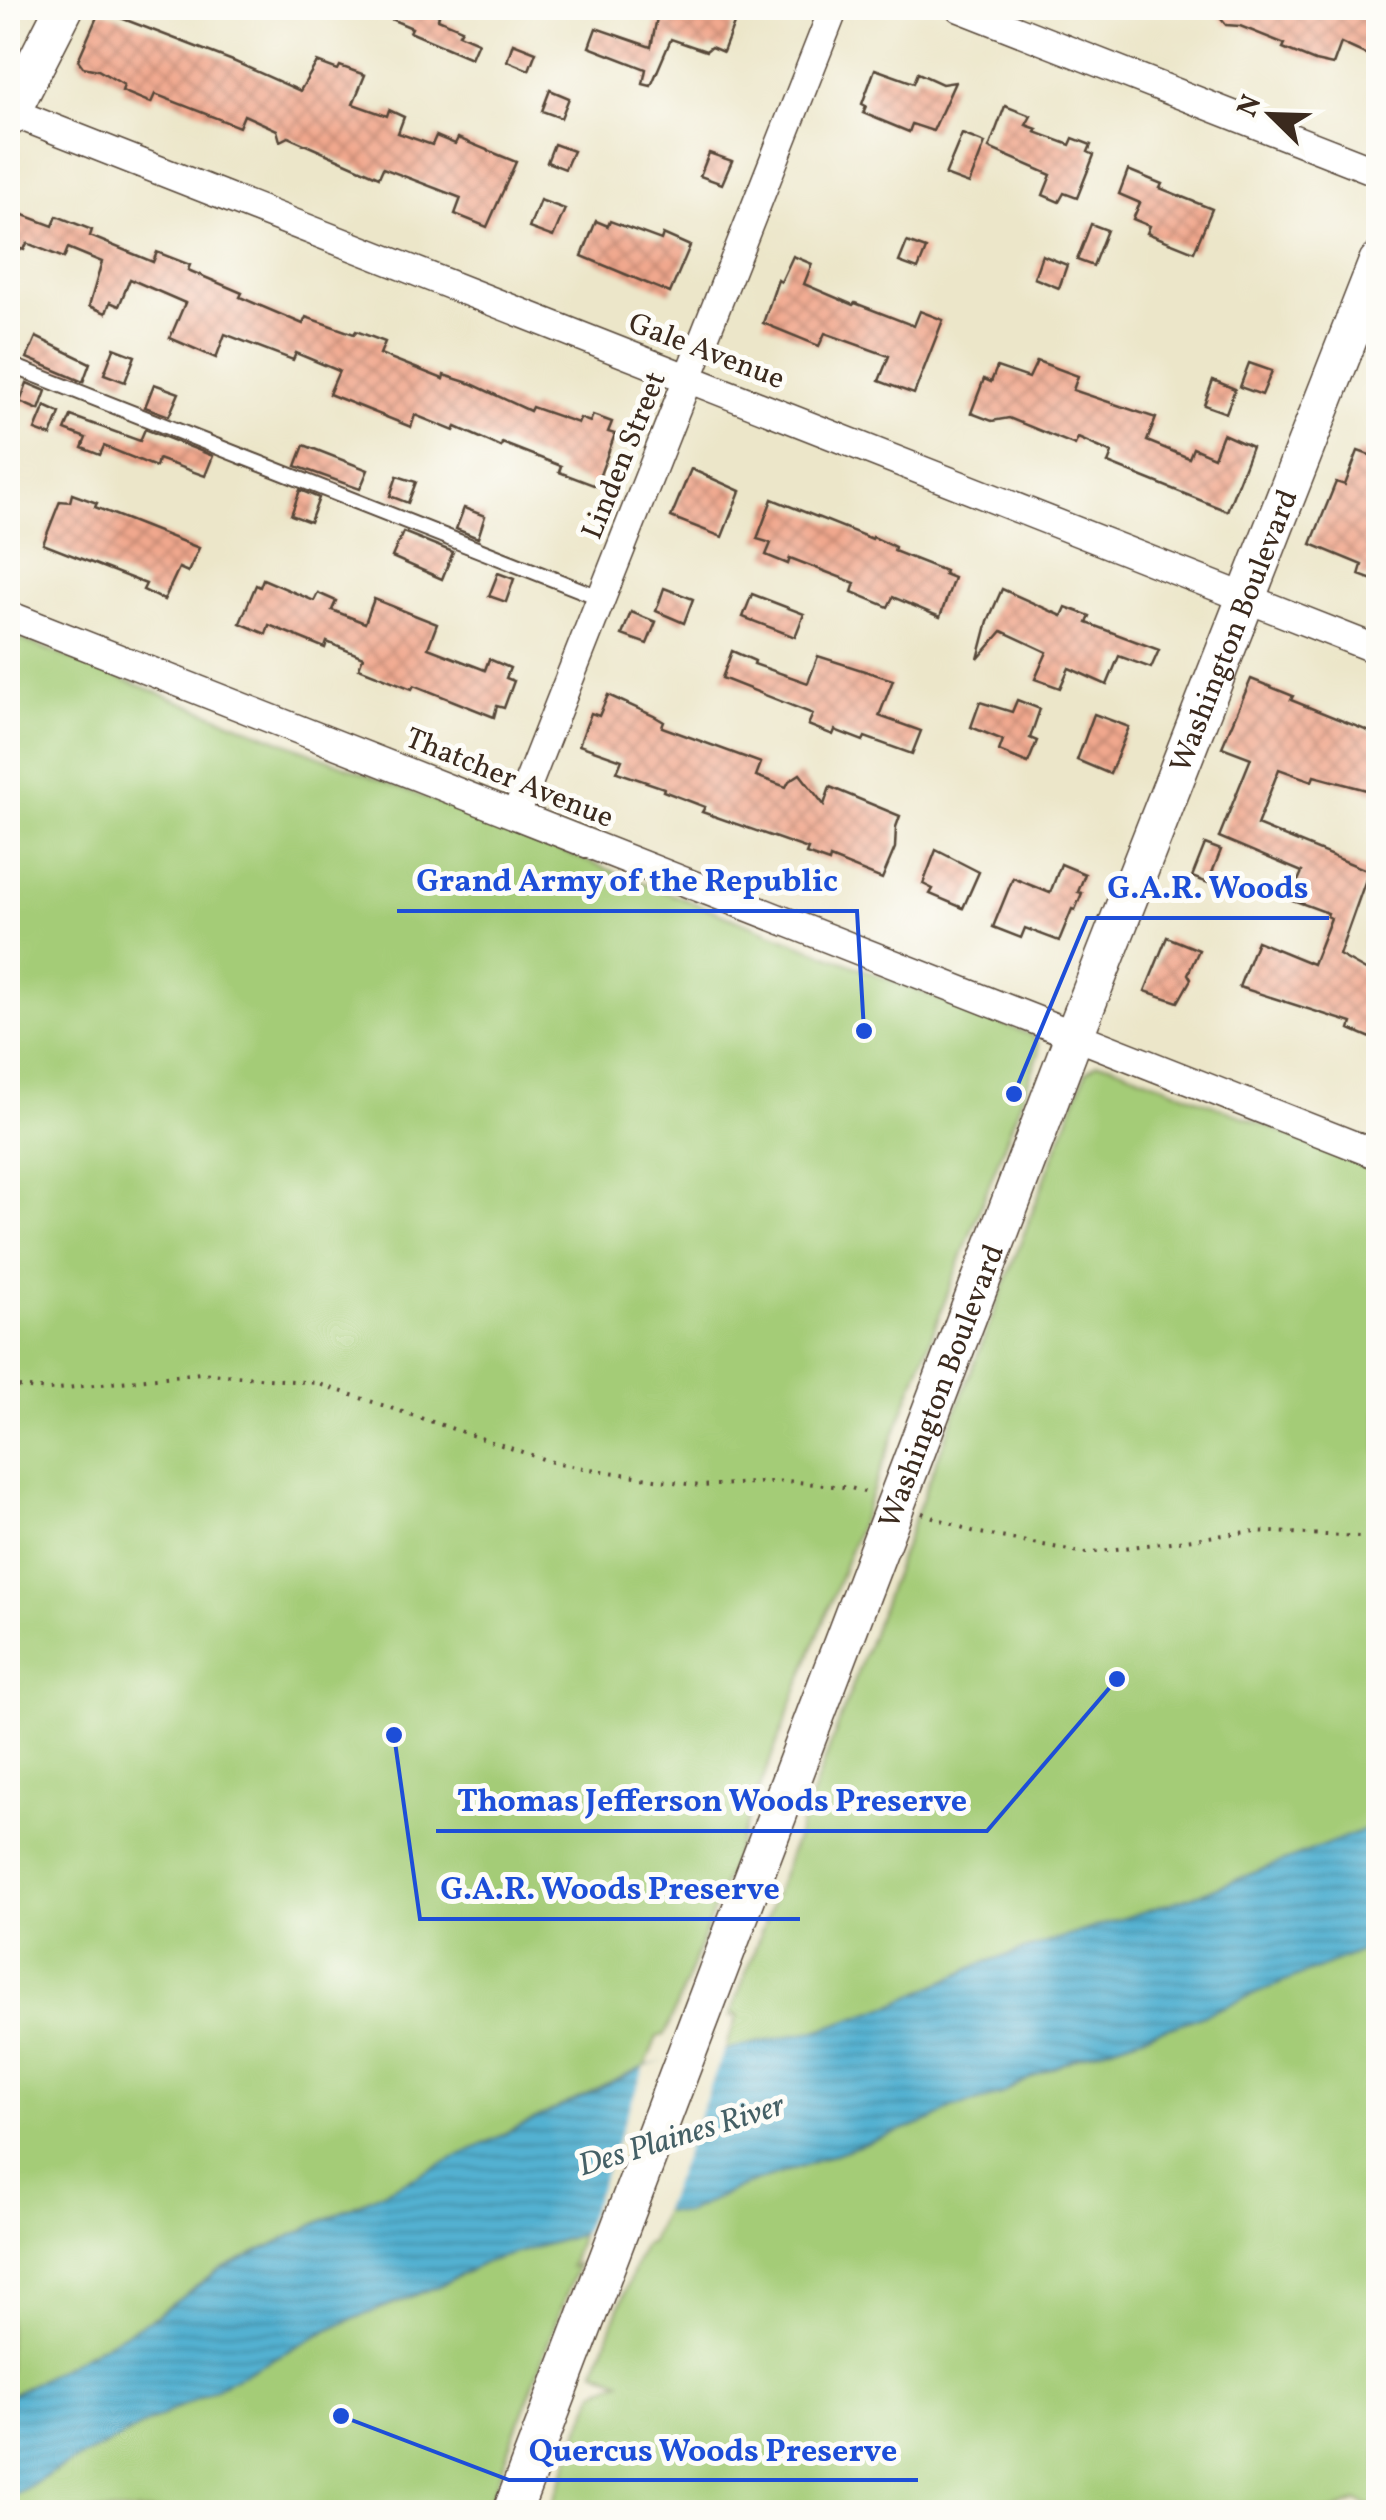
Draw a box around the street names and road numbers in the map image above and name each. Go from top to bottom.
street label: Gale Avenue [622,303,790,401]
street label: Linden Street [572,366,678,546]
street label: Washington Boulevard [1161,484,1310,779]
street label: Thatcher Avenue [399,718,620,840]
street label: Washington Boulevard [869,1239,1016,1535]

